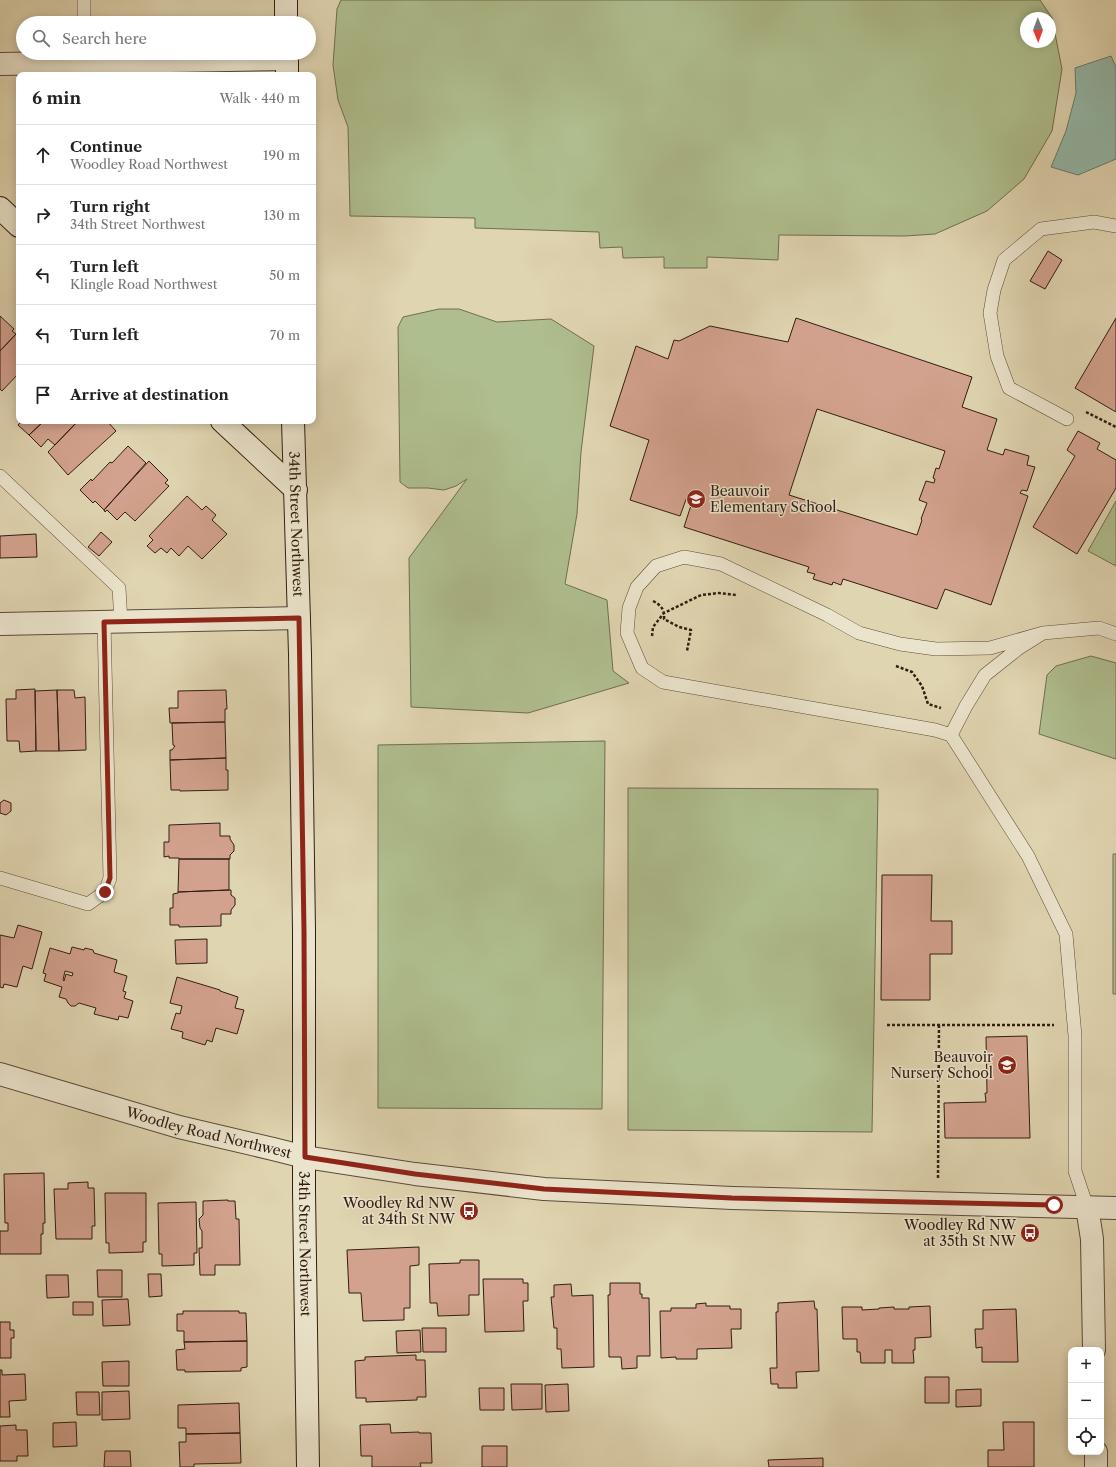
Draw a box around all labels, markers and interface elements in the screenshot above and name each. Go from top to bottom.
north arrow [1020,12,1056,48]
search box [16,16,316,60]
icon: search [30,27,52,49]
text: Search here [62,29,147,48]
text: 6 min [32,88,81,108]
text: Walk · 440 m [220,90,300,106]
text: Continue [70,137,142,156]
icon: ahead [32,144,54,166]
text: 190 m [263,147,300,163]
text: Woodley Road Northwest [70,156,228,172]
text: Turn right [70,197,150,216]
icon: right [32,204,54,226]
text: 130 m [264,207,300,223]
text: 34th Street Northwest [70,216,205,232]
text: Turn left [70,257,139,276]
icon: left [32,264,54,286]
text: 50 m [269,267,300,283]
text: Klingle Road Northwest [70,276,217,292]
icon: left [32,324,54,346]
text: Turn left [70,325,139,344]
text: 70 m [270,327,300,343]
icon: arrive [32,384,54,406]
text: Arrive at destination [70,385,229,404]
street label: 34th Street Northwest [285,451,307,597]
place label: Beauvoir Elementary School [710,482,836,516]
school or university icon: Beauvoir Elementary School [685,488,707,510]
route end [96,883,114,901]
place label: Beauvoir Nursery School [890,1048,993,1082]
school or university icon: Beauvoir Nursery School [996,1054,1018,1076]
street label: Woodley Road Northwest [123,1103,294,1162]
street label: 34th Street Northwest [295,1171,315,1317]
place label: Woodley Rd NW at 34th St NW [342,1194,456,1228]
route start [1045,1196,1063,1214]
bus stop icon: Woodley Rd NW at 34th St NW [458,1200,480,1222]
place label: Woodley Rd NW at 35th St NW [903,1216,1017,1250]
bus stop icon: Woodley Rd NW at 35th St NW [1019,1222,1041,1244]
map controls [1068,1347,1104,1455]
button: + [1068,1347,1104,1383]
button: − [1068,1383,1104,1419]
button: locate [1068,1419,1104,1455]

